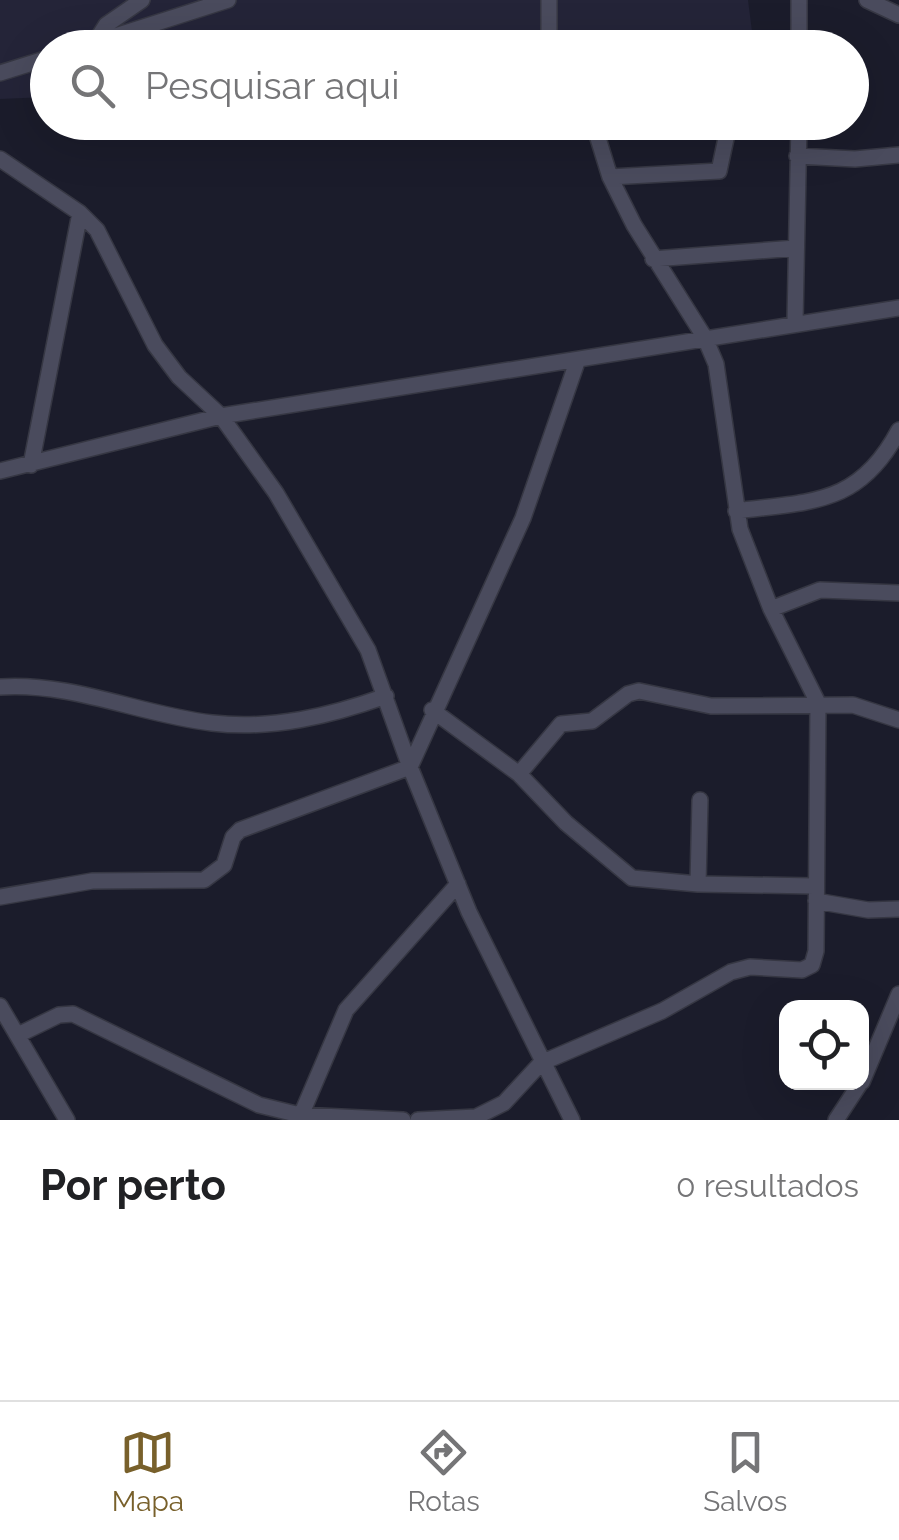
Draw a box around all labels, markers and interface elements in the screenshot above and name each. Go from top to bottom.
search box [30,30,869,140]
icon: search [65,58,120,113]
text: Pesquisar aqui [145,63,399,108]
map controls [779,1000,869,1090]
button: locate [779,1000,869,1090]
text: Por perto [40,1161,226,1210]
text: 0 resultados [676,1167,859,1204]
tab: Mapa [112,1425,184,1518]
tab: Rotas [407,1425,480,1518]
tab: Salvos [703,1425,787,1518]

